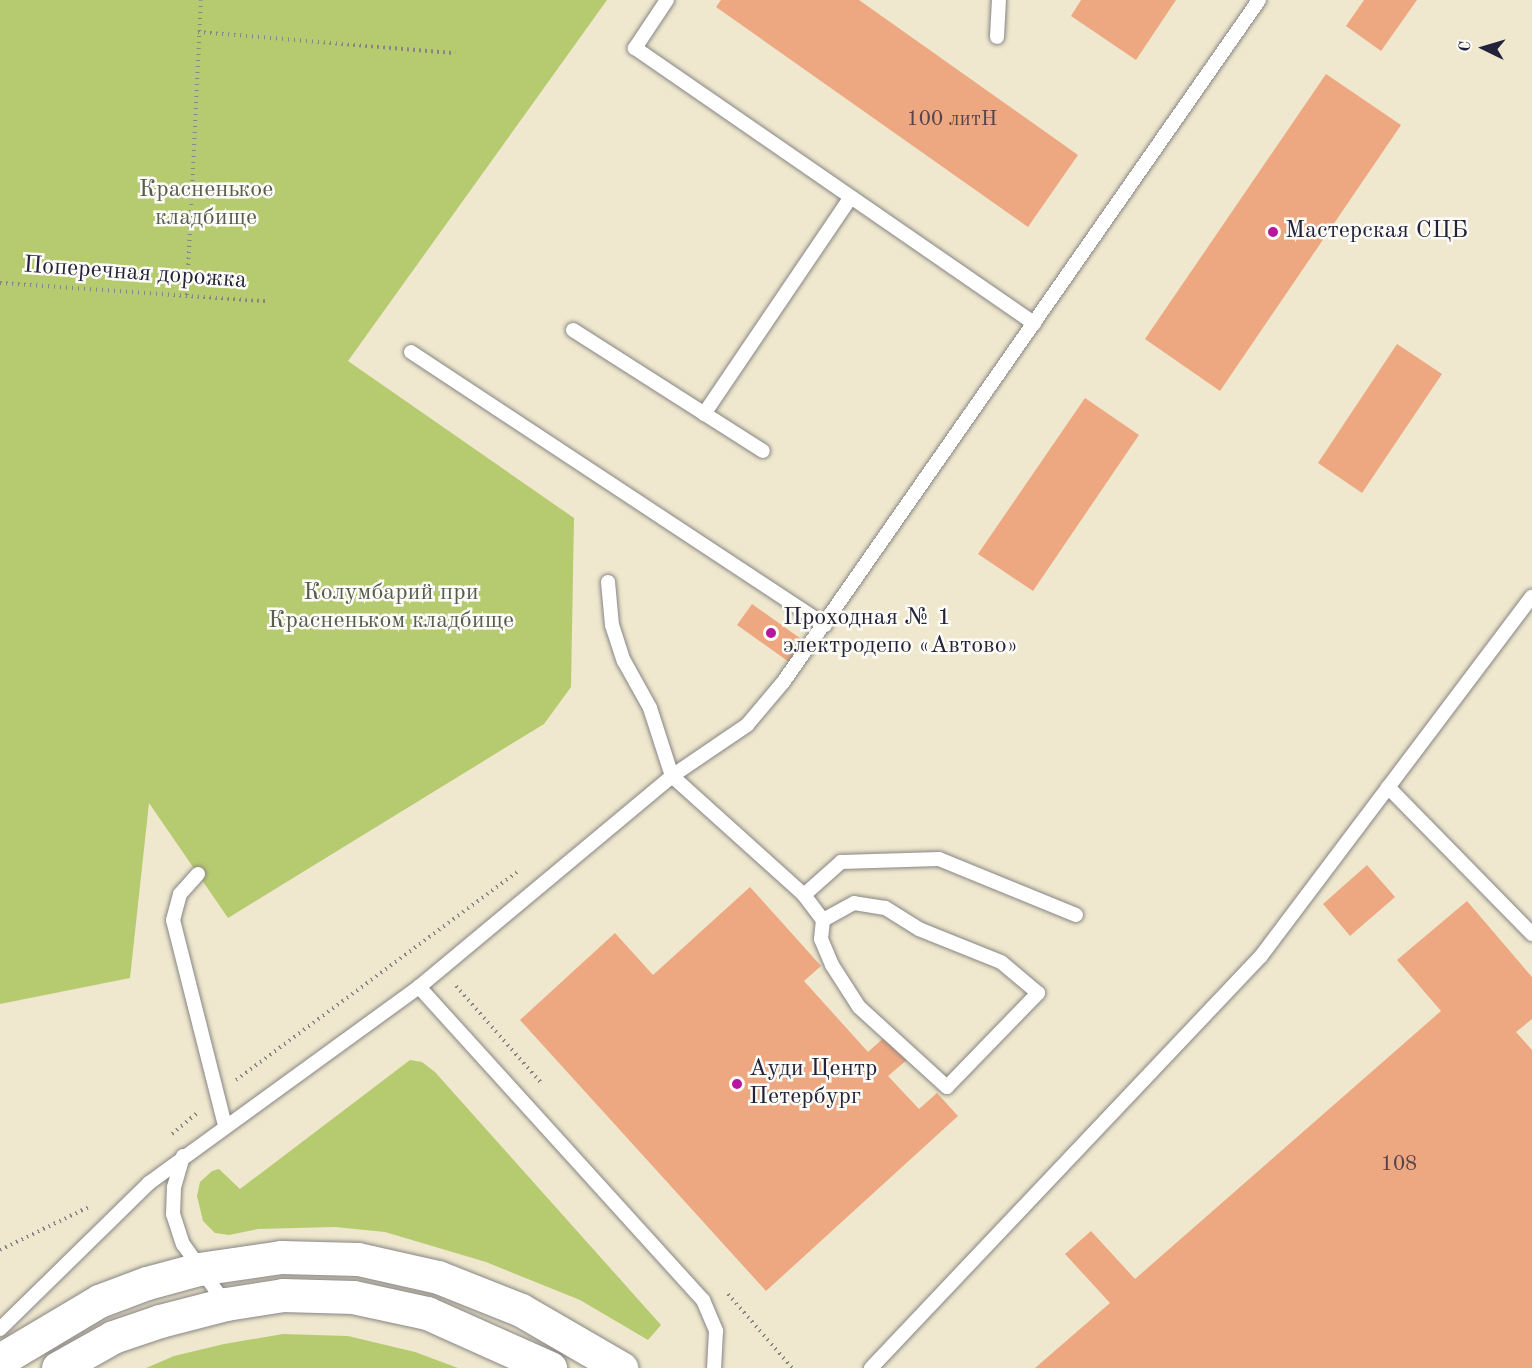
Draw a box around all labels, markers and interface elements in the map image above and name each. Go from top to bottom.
north arrow [1454,18,1514,78]
text: С [1458,40,1474,52]
house number: 100 литН [907,107,997,133]
park label: Красненькое кладбище [139,177,273,233]
place label: Мастерская СЦБ [1285,218,1468,246]
marker: Мастерская СЦБ [1266,225,1280,239]
street label: Поперечная дорожка [22,252,248,296]
park label: Колумбарий при Красненьком кладбище [268,580,514,636]
place label: Проходная № 1 электродепо «Автово» [783,605,1018,661]
marker: Проходная № 1 электродепо «Автово» [764,626,778,640]
place label: Ауди Центр Петербург [749,1056,878,1112]
marker: Ауди Центр Петербург [730,1077,744,1091]
house number: 108 [1381,1152,1417,1178]

